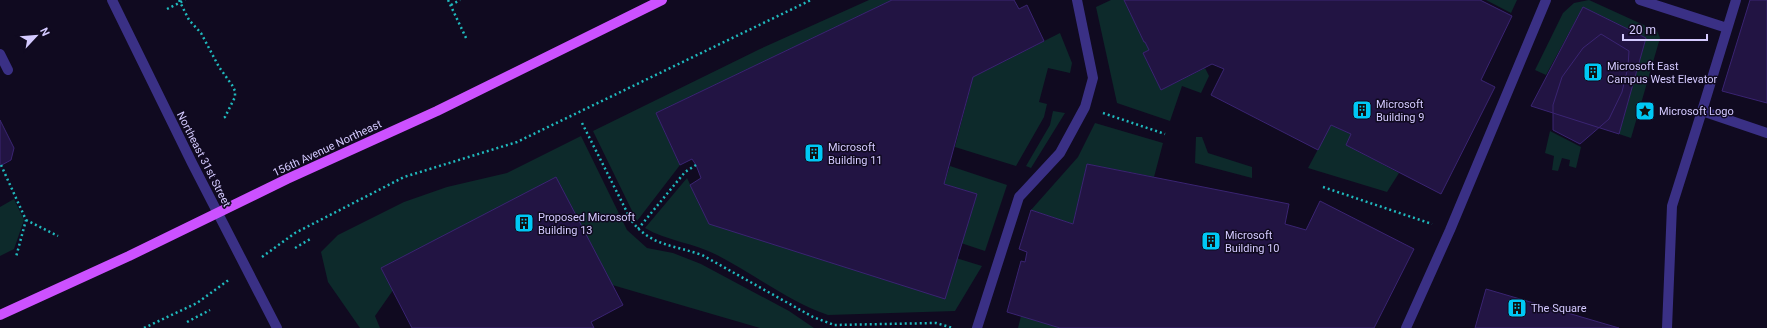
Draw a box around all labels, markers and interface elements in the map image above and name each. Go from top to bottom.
north arrow [16,16,56,56]
scale bar [1623,16,1707,42]
text: 20 m [1629,23,1656,37]
text: N [37,25,52,38]
place label: Microsoft East Campus West Elevator [1607,60,1718,86]
building icon: Microsoft East Campus West Elevator [1582,61,1604,83]
place label: Microsoft Building 9 [1376,98,1424,124]
building icon: Microsoft Building 9 [1351,99,1373,121]
place icon: Microsoft Logo [1634,100,1656,122]
place label: Microsoft Logo [1659,105,1734,118]
street label: Northeast 31st Street [174,110,233,209]
street label: 156th Avenue Northeast [271,117,384,179]
place label: Microsoft Building 11 [828,141,883,167]
building icon: Microsoft Building 11 [803,142,825,164]
place label: Proposed Microsoft Building 13 [538,211,635,237]
building icon: Proposed Microsoft Building 13 [513,212,535,234]
place label: Microsoft Building 10 [1225,229,1280,255]
building icon: Microsoft Building 10 [1200,230,1222,252]
building icon: The Square [1506,297,1528,319]
place label: The Square [1531,302,1587,315]

